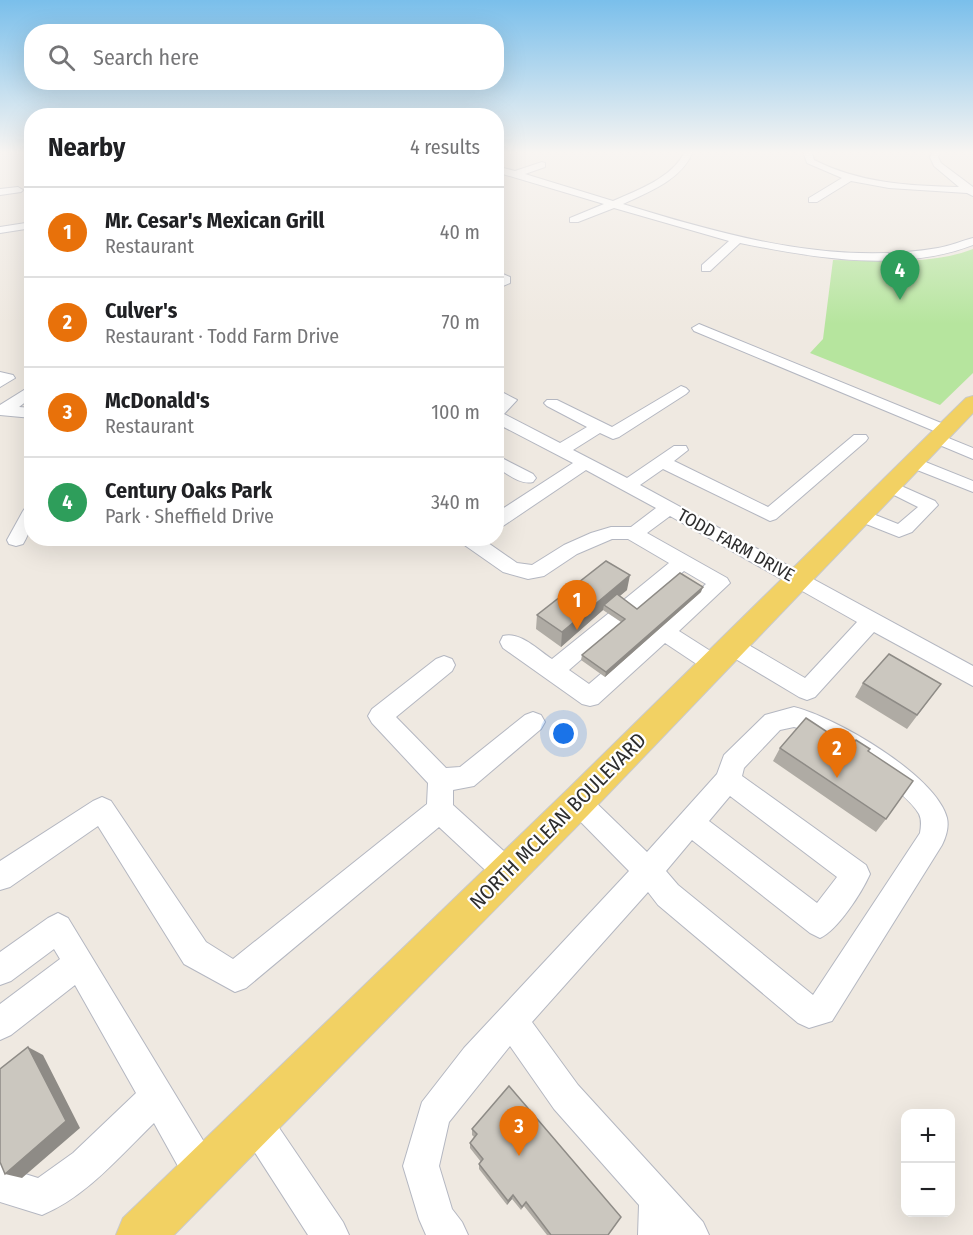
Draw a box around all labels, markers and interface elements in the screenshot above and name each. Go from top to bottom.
search box [24,24,504,90]
icon: search [45,41,78,74]
text: Search here [93,44,199,71]
text: Nearby [48,132,125,163]
text: 4 results [410,135,480,159]
text: Mr. Cesar's Mexican Grill [105,207,324,234]
text: 1 [63,220,72,244]
text: 40 m [440,220,480,244]
text: Restaurant [105,234,194,258]
pin: 4 [880,250,920,300]
text: Culver's [105,297,177,324]
text: 2 [63,310,72,334]
text: 70 m [442,310,480,334]
text: Restaurant · Todd Farm Drive [105,324,339,348]
text: McDonald's [105,387,210,414]
text: 3 [63,400,72,424]
text: 100 m [431,400,480,424]
text: Restaurant [105,414,194,438]
text: Century Oaks Park [105,477,272,504]
text: 4 [62,490,73,514]
text: 340 m [431,490,480,514]
text: Park · Sheffield Drive [105,504,274,528]
street label: TODD FARM DRIVE [674,504,798,586]
pin: 1 [558,580,596,630]
your location [549,719,578,748]
street label: NORTH MCLEAN BOULEVARD [464,727,652,915]
pin: 2 [818,728,856,778]
pin: 3 [500,1106,538,1156]
map controls [901,1109,955,1217]
button: + [901,1109,955,1163]
button: − [901,1163,955,1217]

